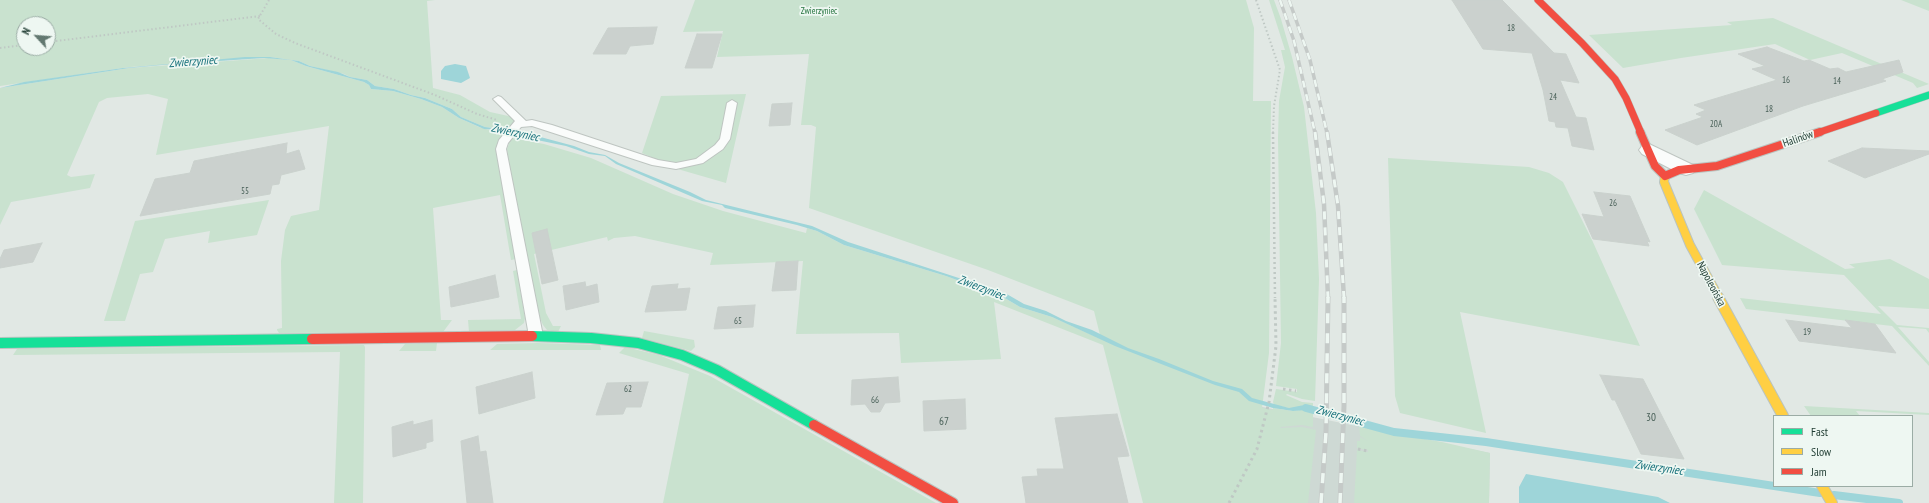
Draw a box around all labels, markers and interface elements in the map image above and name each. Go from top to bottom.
park label: Zwierzyniec [801,6,837,16]
north arrow [16,16,56,56]
house number: 18 [1507,23,1515,33]
text: N [19,25,34,37]
water label: Zwierzyniec [168,53,218,71]
house number: 16 [1782,75,1790,85]
house number: 14 [1833,76,1841,86]
house number: 24 [1549,92,1557,102]
house number: 18 [1765,104,1773,114]
house number: 20A [1710,119,1722,129]
water label: Zwierzyniec [490,121,540,145]
street label: Halinów [1781,128,1815,150]
house number: 55 [241,186,249,196]
house number: 26 [1609,198,1617,208]
street label: Napoleońska [1694,259,1728,309]
water label: Zwierzyniec [956,273,1006,303]
house number: 65 [734,316,742,326]
house number: 19 [1803,327,1811,337]
house number: 62 [624,384,632,394]
house number: 66 [871,395,879,405]
water label: Zwierzyniec [1315,403,1365,429]
house number: 30 [1646,411,1656,425]
house number: 67 [939,415,949,429]
legend [1773,415,1913,487]
text: Fast [1811,424,1828,439]
text: Slow [1811,444,1831,459]
water label: Zwierzyniec [1634,457,1684,479]
text: Jam [1811,464,1827,479]

